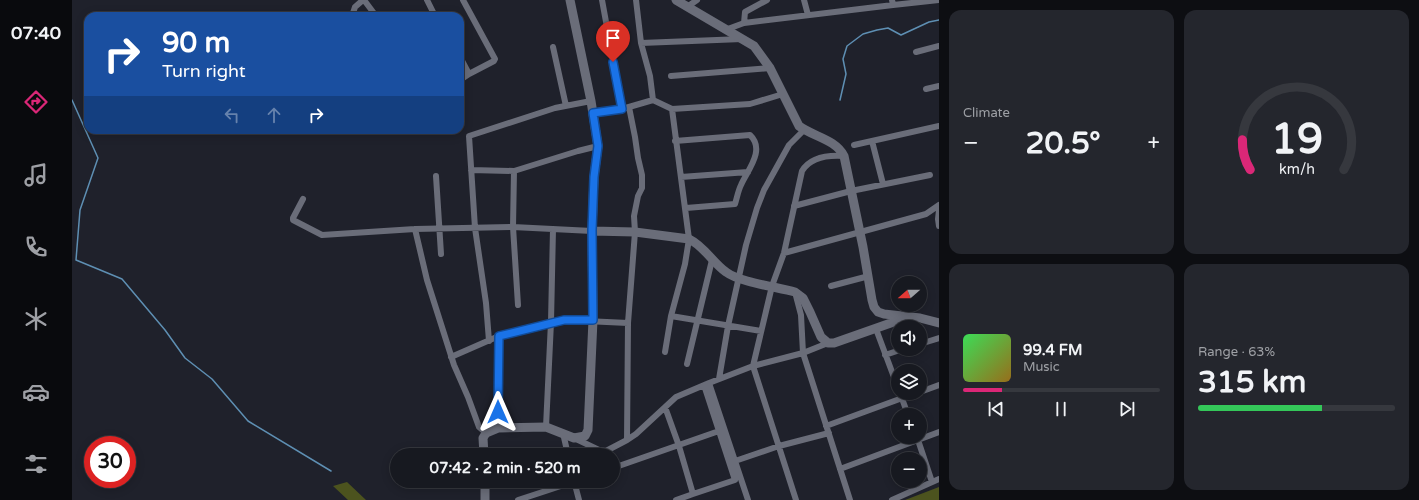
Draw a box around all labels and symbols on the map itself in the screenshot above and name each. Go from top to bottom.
pin [596,21,630,62]
north arrow [891,276,927,312]
position arrow [477,391,519,433]
speed limit sign: 30 [84,436,136,488]

